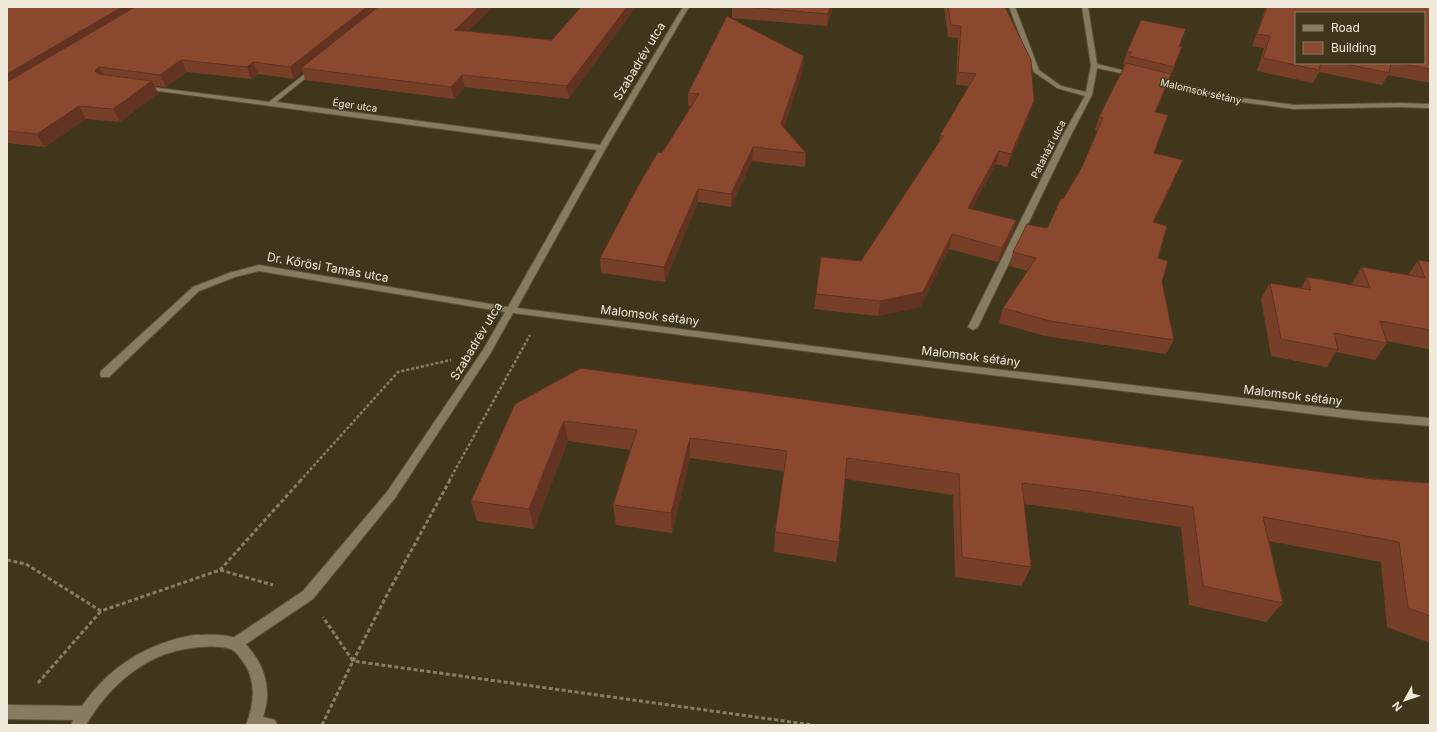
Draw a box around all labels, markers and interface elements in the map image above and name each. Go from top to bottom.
legend [1295,12,1425,64]
street label: Szabadrév utca [610,19,668,103]
text: Road [1331,20,1360,35]
text: Building [1331,40,1376,55]
street label: Malomsok sétány [1159,76,1243,106]
street label: Éger utca [332,95,378,114]
street label: Pataházi utca [1028,118,1068,180]
street label: Dr. Kőrösi Tamás utca [266,249,390,285]
street label: Szabadrév utca [447,299,505,383]
street label: Malomsok sétány [600,301,700,329]
street label: Malomsok sétány [921,342,1021,370]
street label: Malomsok sétány [1243,381,1343,409]
north arrow [1385,680,1425,720]
text: N [1389,699,1405,714]

